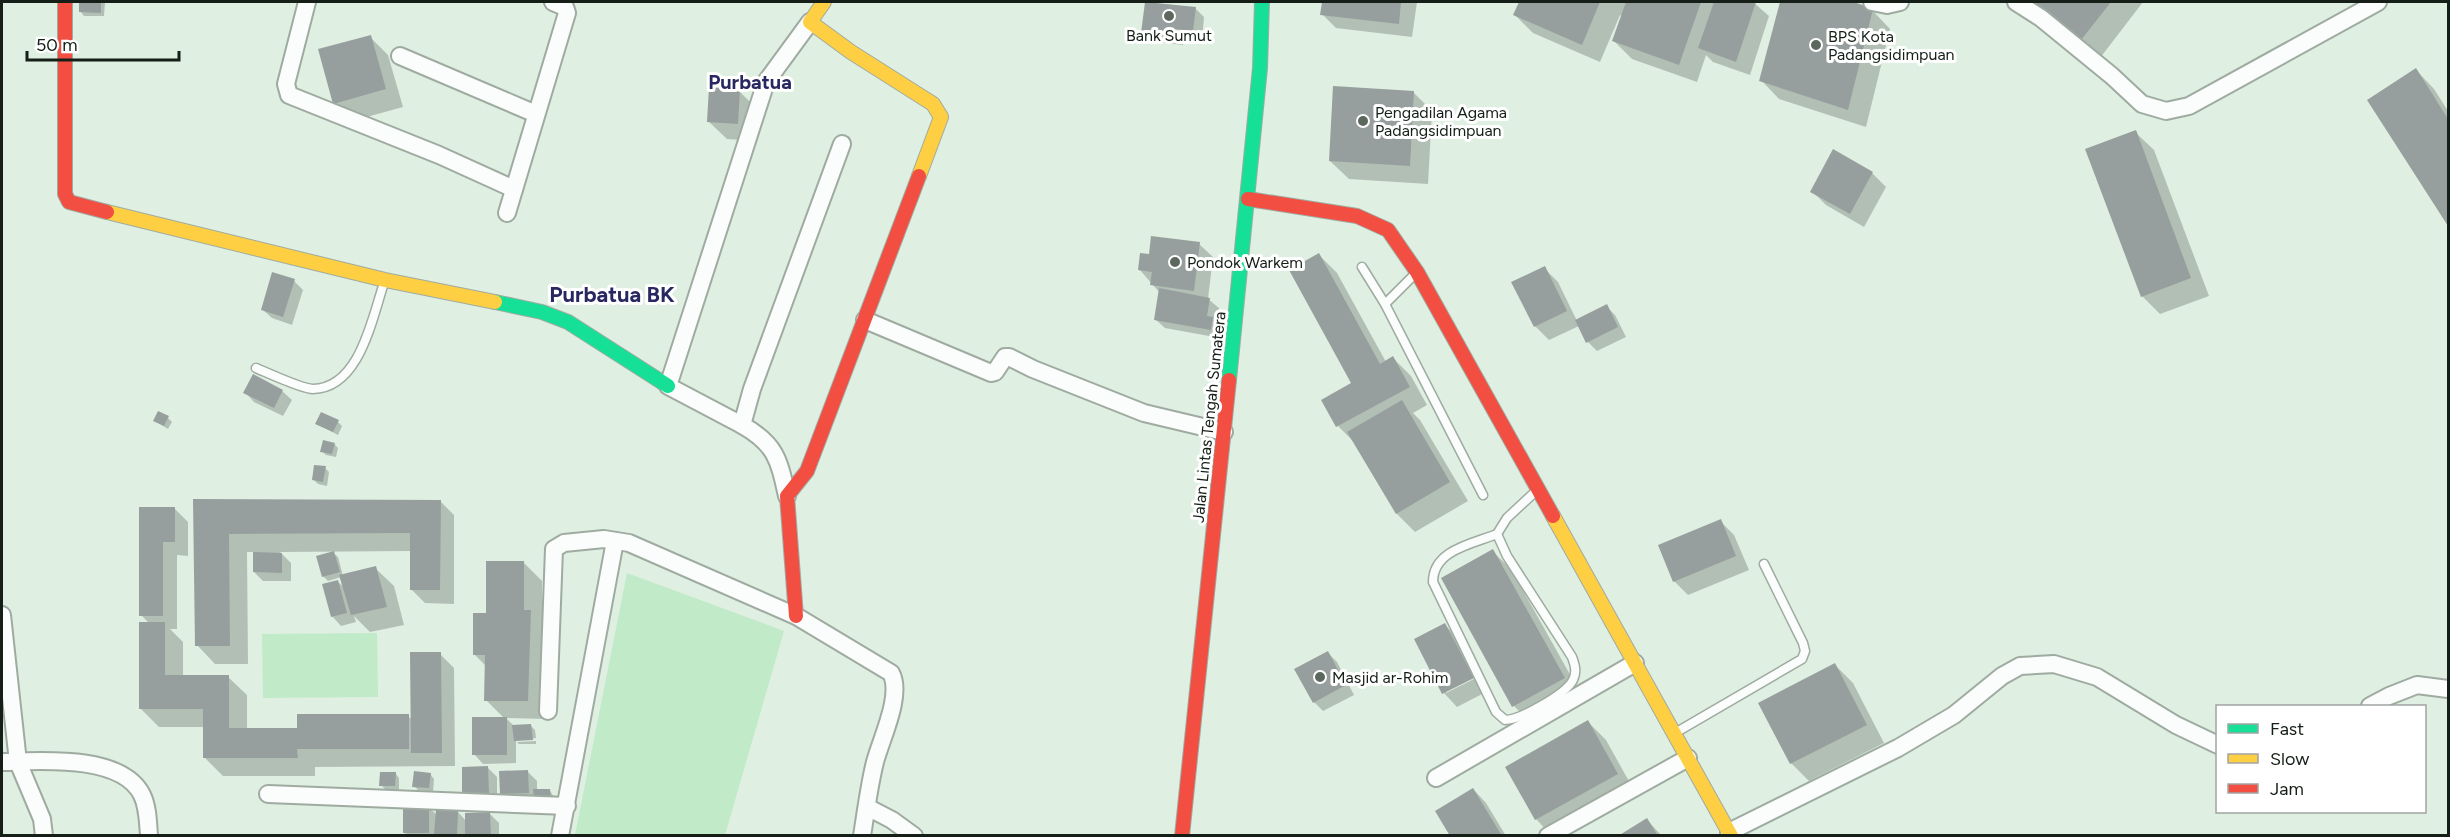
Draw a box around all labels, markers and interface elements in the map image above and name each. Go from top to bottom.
marker: Bank Sumut [1162,9,1176,23]
scale bar [27,24,178,62]
place label: Bank Sumut [1126,26,1212,45]
place label: BPS Kota Padangsidimpuan [1828,27,1955,64]
text: 50 m [36,34,78,56]
marker: BPS Kota Padangsidimpuan [1809,38,1823,52]
district label: Purbatua [708,70,792,94]
place label: Pengadilan Agama Padangsidimpuan [1375,103,1507,140]
marker: Pengadilan Agama Padangsidimpuan [1356,114,1370,128]
place label: Pondok Warkem [1187,253,1303,272]
marker: Pondok Warkem [1168,255,1182,269]
district label: Purbatua BK [549,281,675,308]
street label: Jalan Lintas Tengah Sumatera [1188,310,1230,524]
place label: Masjid ar-Rohim [1332,668,1448,687]
marker: Masjid ar-Rohim [1313,670,1327,684]
legend [2216,705,2426,813]
text: Fast [2270,718,2304,740]
text: Slow [2270,748,2309,770]
text: Jam [2270,778,2304,800]

